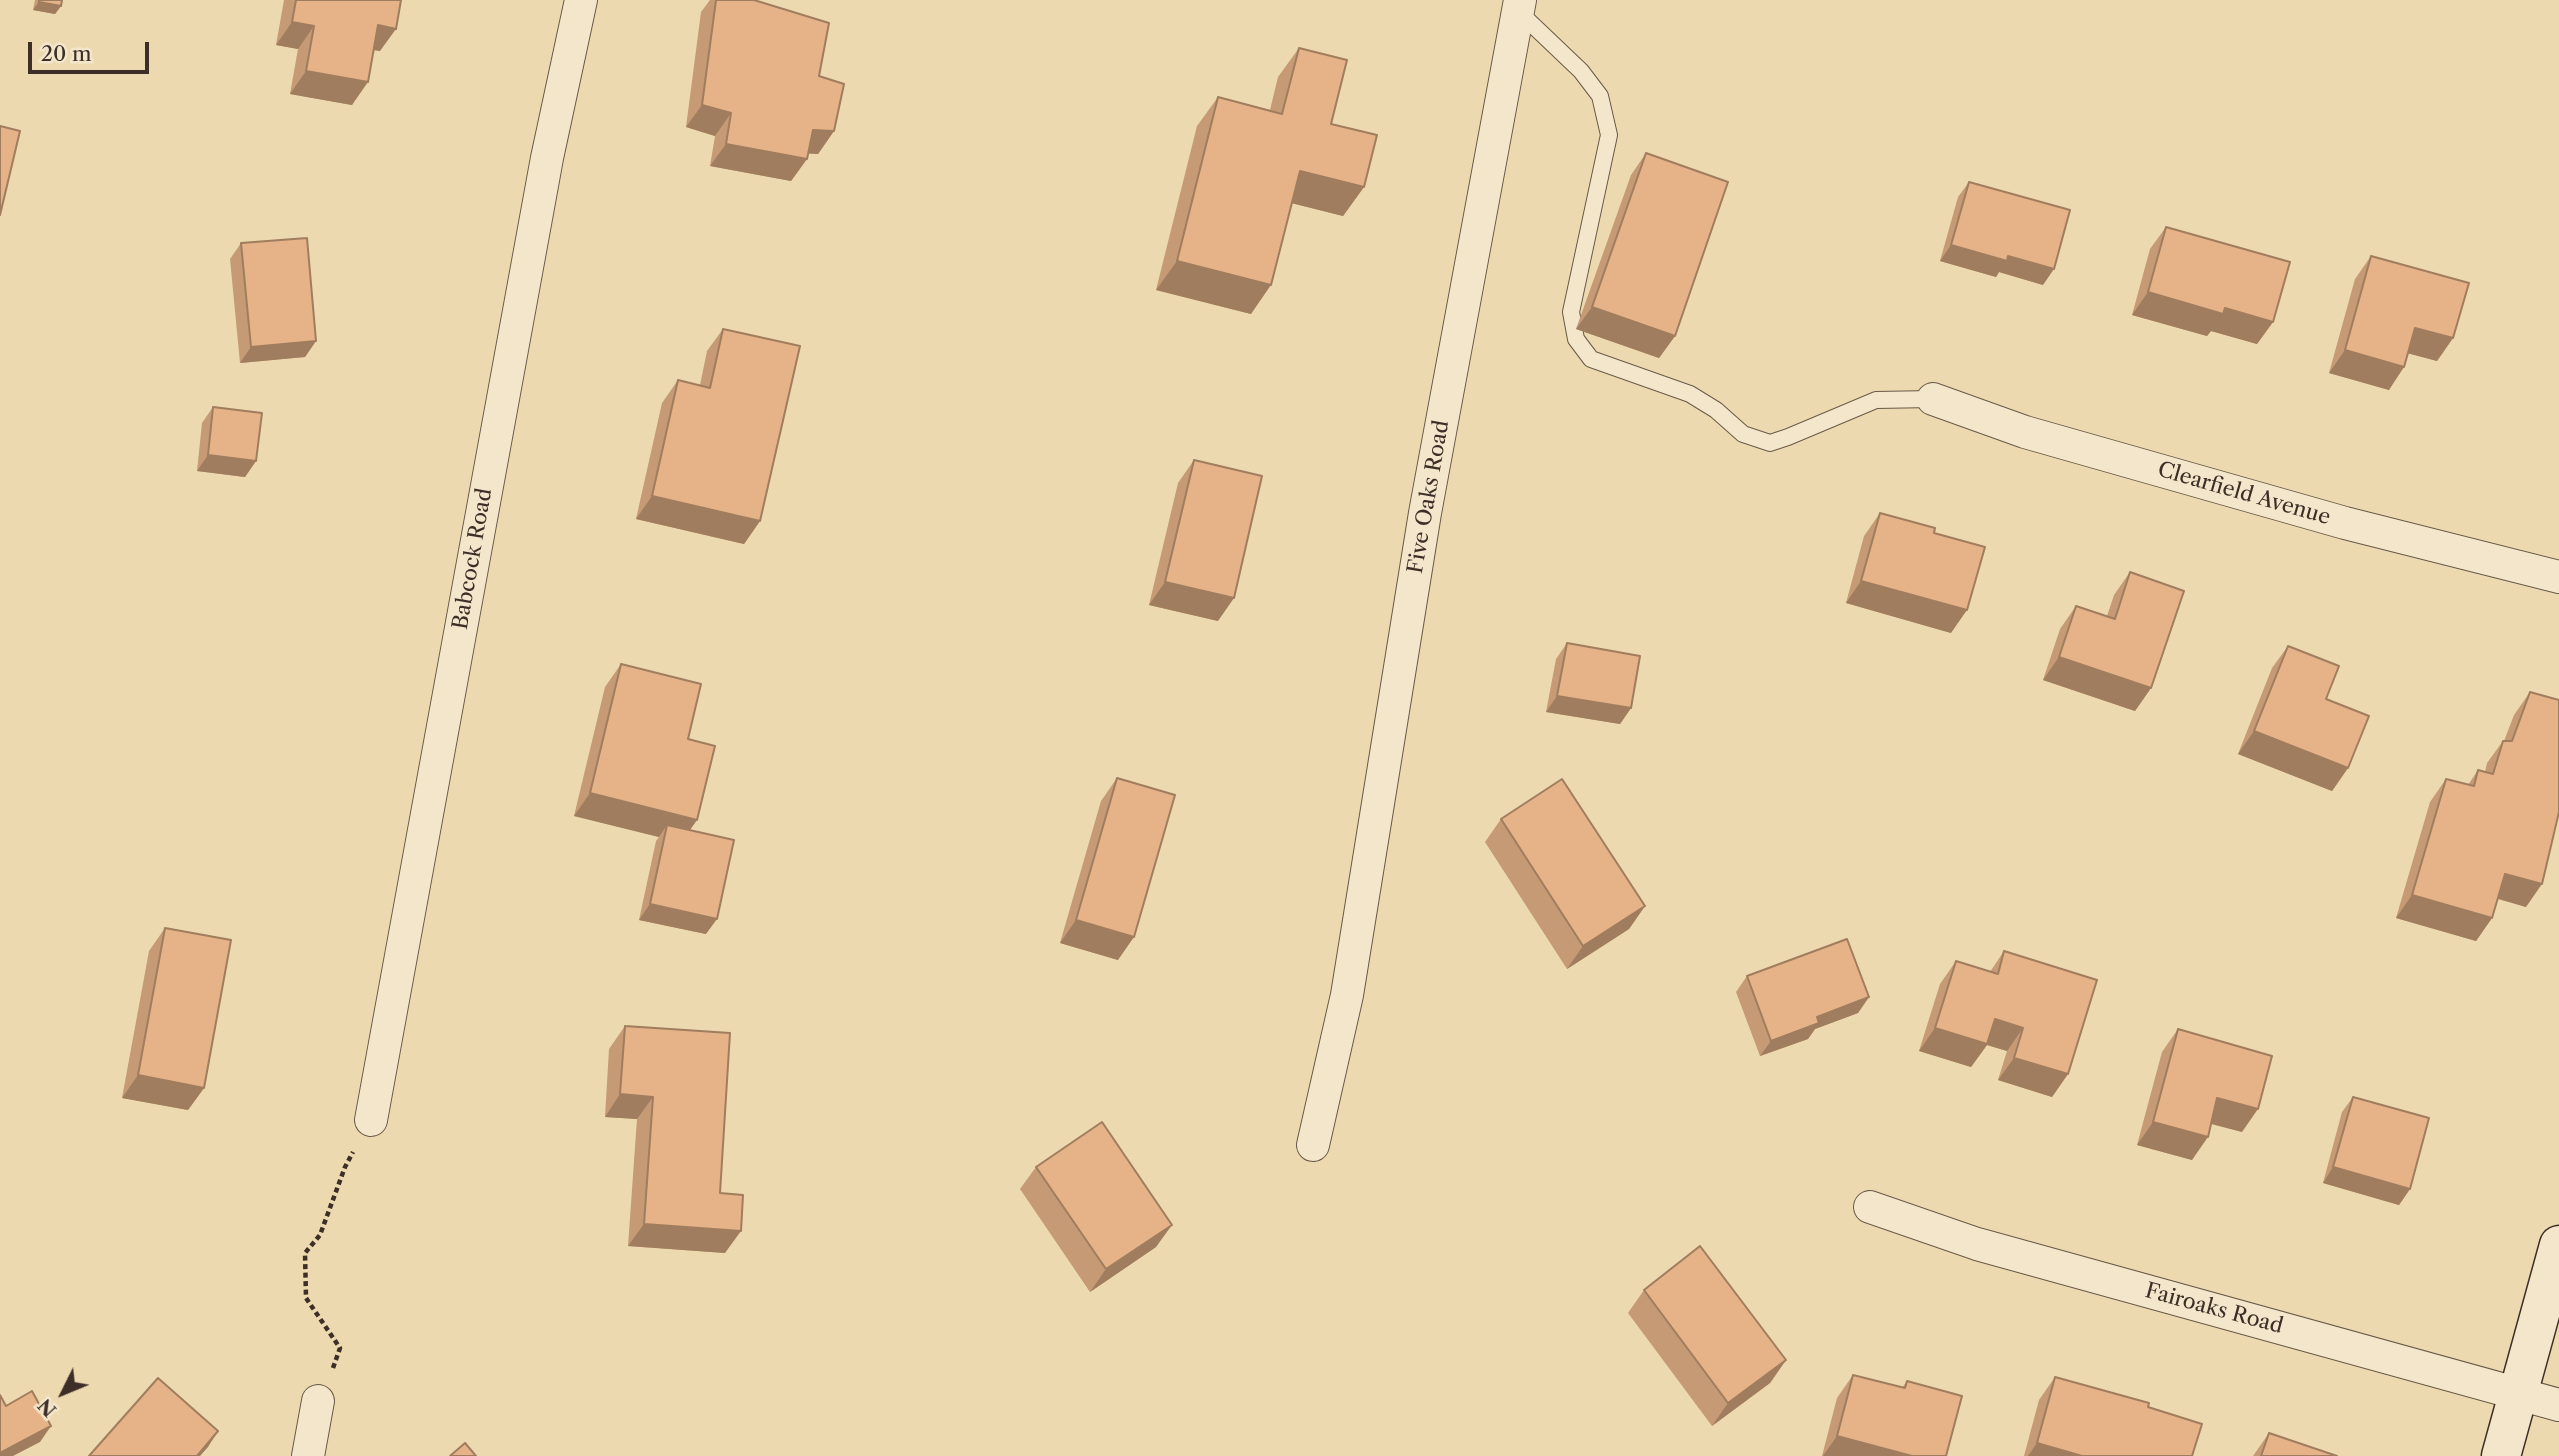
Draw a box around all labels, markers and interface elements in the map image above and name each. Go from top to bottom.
scale bar [32,28,152,72]
text: 20 m [41,41,92,66]
street label: Five Oaks Road [1403,418,1455,576]
street label: Clearfield Avenue [2155,457,2333,531]
street label: Babcock Road [448,486,498,632]
street label: Fairoaks Road [2142,1278,2286,1340]
north arrow [28,1358,98,1428]
text: N [33,1394,61,1422]

